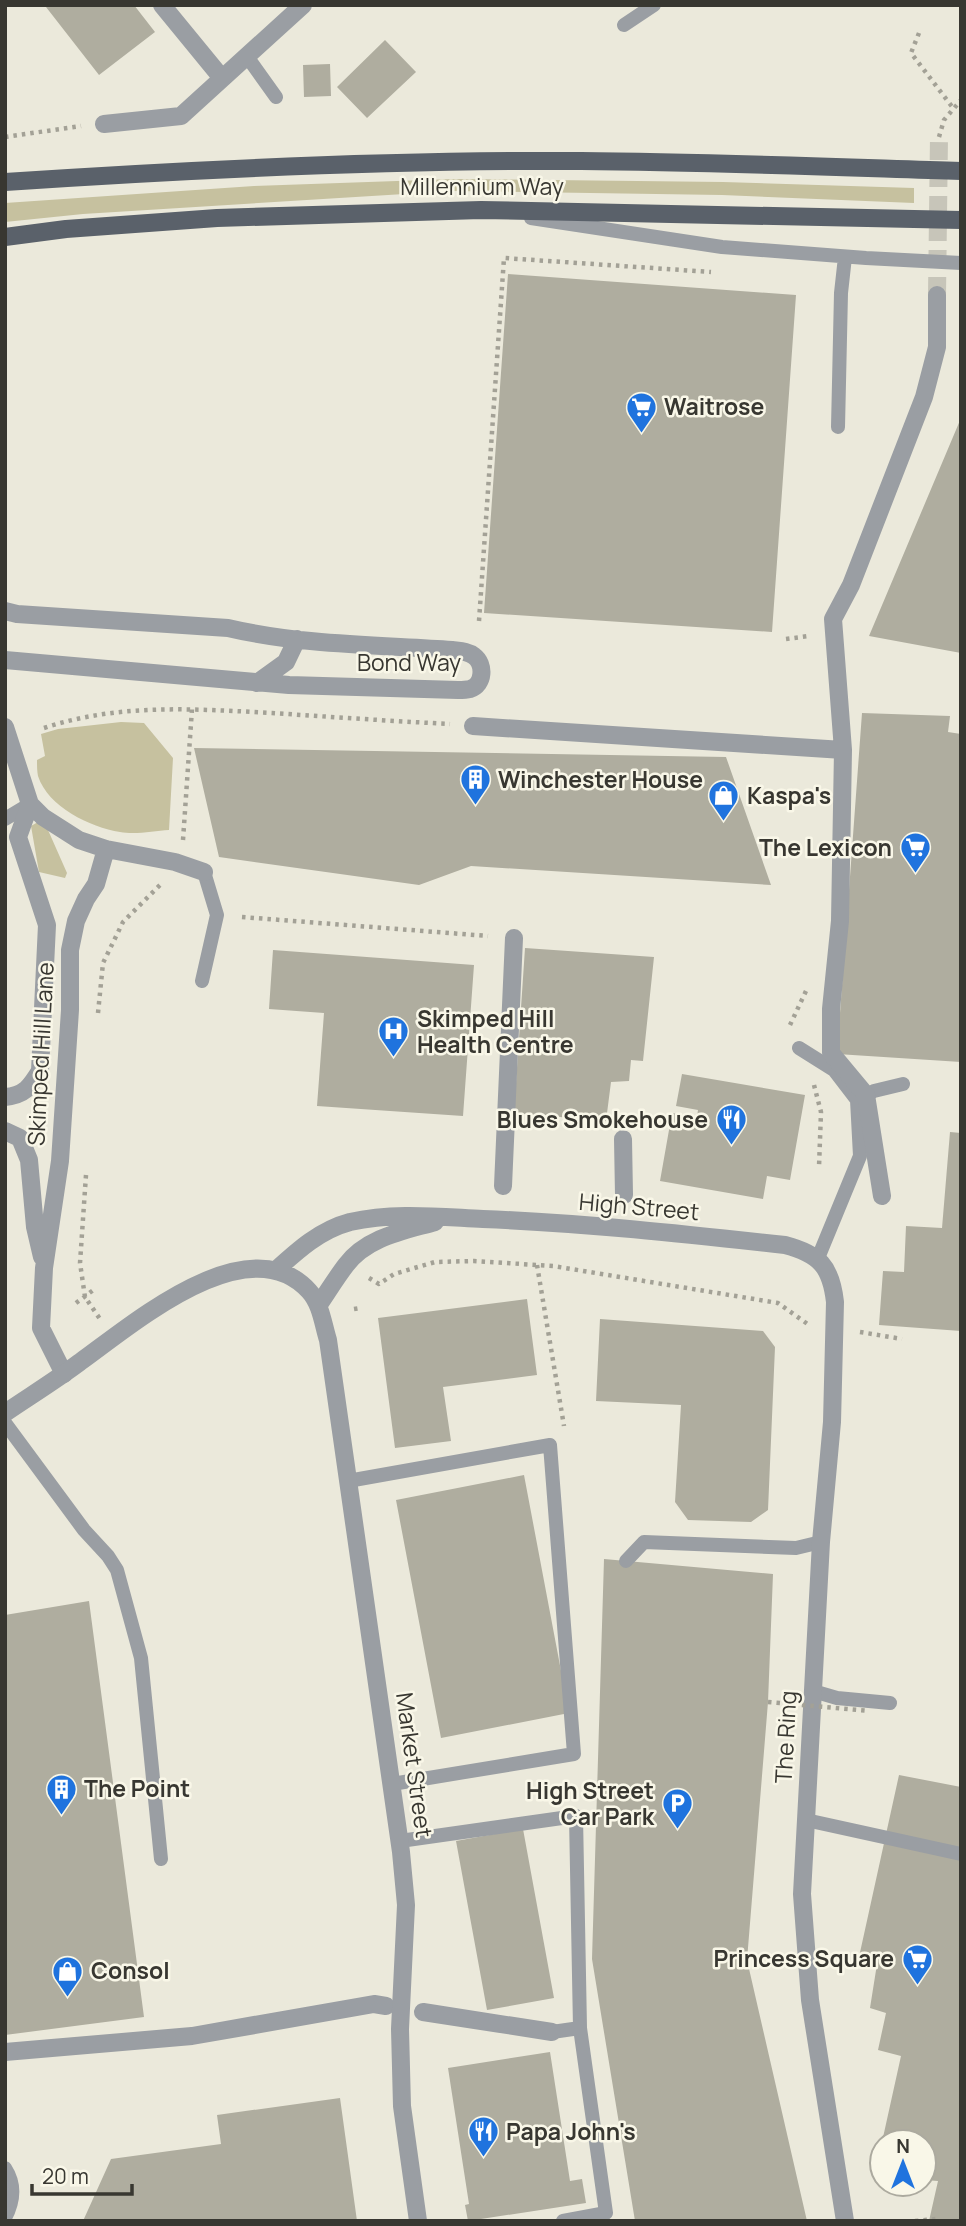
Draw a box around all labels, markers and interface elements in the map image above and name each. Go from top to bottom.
street label: Millennium Way [400,170,564,202]
supermarket icon: Waitrose [624,390,658,434]
place label: Waitrose [664,390,764,422]
street label: Bond Way [357,646,461,678]
building icon: Winchester House [458,763,492,807]
place label: Winchester House [498,763,703,795]
shop icon: Kaspa's [707,779,741,823]
place label: Kaspa's [747,779,831,811]
place label: The Lexicon [759,831,892,863]
supermarket icon: The Lexicon [898,831,932,875]
street label: Skimped Hill Lane [19,961,61,1147]
place label: Skimped Hill Health Centre [417,1002,574,1060]
hospital icon: Skimped Hill Health Centre [377,1015,411,1059]
place label: Blues Smokehouse [497,1103,708,1135]
restaurant icon: Blues Smokehouse [714,1103,748,1147]
street label: High Street [578,1185,701,1227]
street label: Market Street [389,1690,441,1840]
street label: The Ring [767,1690,803,1784]
building icon: The Point [44,1772,78,1816]
place label: The Point [84,1772,190,1804]
place label: High Street Car Park [526,1774,655,1832]
parking icon: High Street Car Park [660,1787,694,1831]
place label: Princess Square [714,1942,894,1974]
supermarket icon: Princess Square [900,1942,934,1986]
shop icon: Consol [51,1954,85,1998]
place label: Consol [91,1954,170,1986]
restaurant icon: Papa John's [466,2115,500,2159]
place label: Papa John's [506,2115,636,2147]
north arrow [868,2128,938,2198]
text: N [896,2133,910,2159]
scale bar [32,2152,131,2196]
text: 20 m [42,2162,89,2190]

